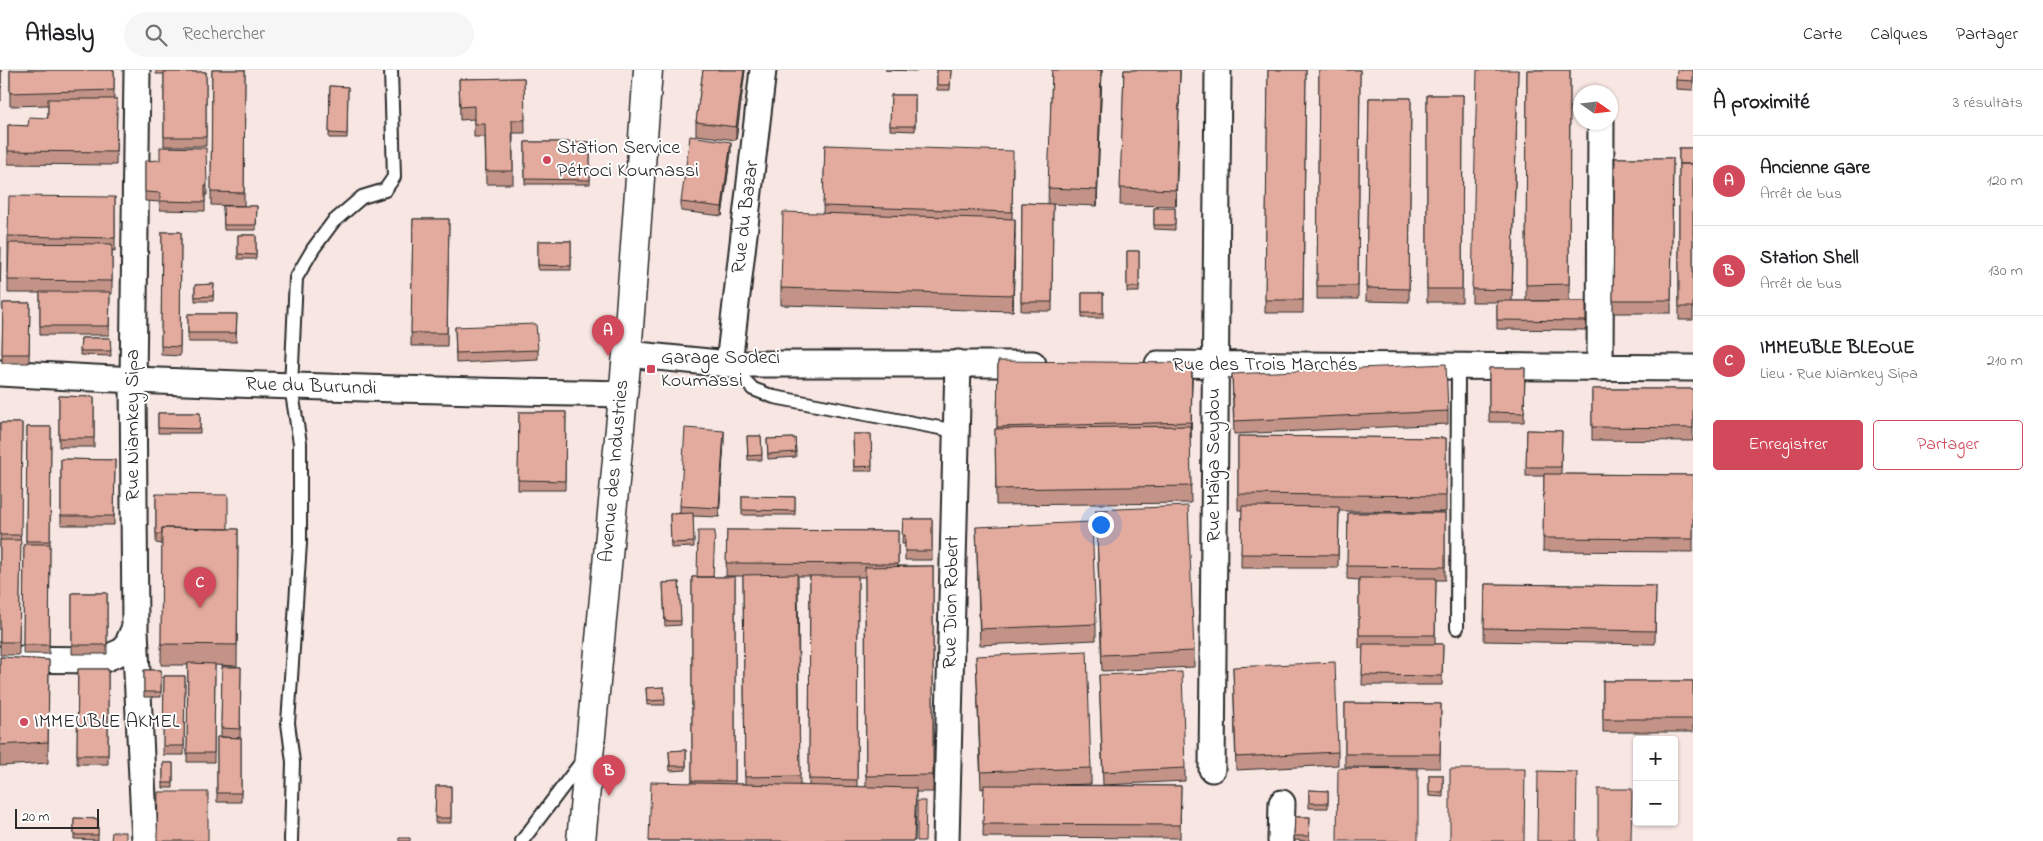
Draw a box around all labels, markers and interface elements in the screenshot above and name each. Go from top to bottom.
search box [124,12,474,57]
text: Atlasly [25,17,94,52]
icon: search [142,21,170,49]
text: Rechercher [182,21,265,48]
text: Carte [1803,22,1842,48]
text: Calques [1870,22,1928,48]
text: Partager [1956,22,2018,48]
north arrow [1573,85,1618,130]
text: À proximité [1713,88,1810,118]
text: 3 résultats [1953,91,2023,115]
place label: Station Service Pétroci Koumassi [557,134,699,186]
marker: Station Service Pétroci Koumassi [541,154,553,166]
text: Ancienne Gare [1760,155,1870,182]
street label: Rue du Bazar [725,158,767,275]
text: A [1724,169,1734,193]
text: 120 m [1987,169,2023,193]
text: Arrêt de bus [1760,182,1842,206]
text: Station Shell [1760,245,1859,272]
text: B [1724,259,1734,283]
text: 130 m [1988,259,2023,283]
text: Arrêt de bus [1760,272,1842,296]
pin: A [592,315,624,356]
text: IMMEUBLE BLEOUE [1760,335,1914,362]
place label: Garage Sodeci Koumassi [661,344,780,396]
street label: Rue Niamkey Sipa [119,349,148,501]
text: C [1725,349,1733,373]
text: 210 m [1987,349,2023,373]
street label: Rue des Trois Marchés [1172,351,1358,380]
text: Lieu · Rue Niamkey Sipa [1760,362,1918,386]
marker: Garage Sodeci Koumassi [645,363,657,375]
street label: Rue du Burundi [245,370,377,404]
street label: Avenue des Industries [593,378,637,564]
street label: Rue Maïga Seydou [1200,388,1230,542]
button: Enregistrer [1713,420,1863,470]
button: Partager [1873,420,2023,470]
your location [1088,512,1114,538]
street label: Rue Dion Robert [936,535,968,669]
pin: C [184,567,216,608]
place label: IMMEUBLE AKMEL [34,708,180,737]
marker: IMMEUBLE AKMEL [18,716,30,728]
map controls [1633,736,1678,826]
button: + [1633,736,1678,781]
pin: B [593,755,625,796]
button: − [1633,781,1678,826]
scale bar [15,806,99,829]
text: 20 m [22,807,49,828]

